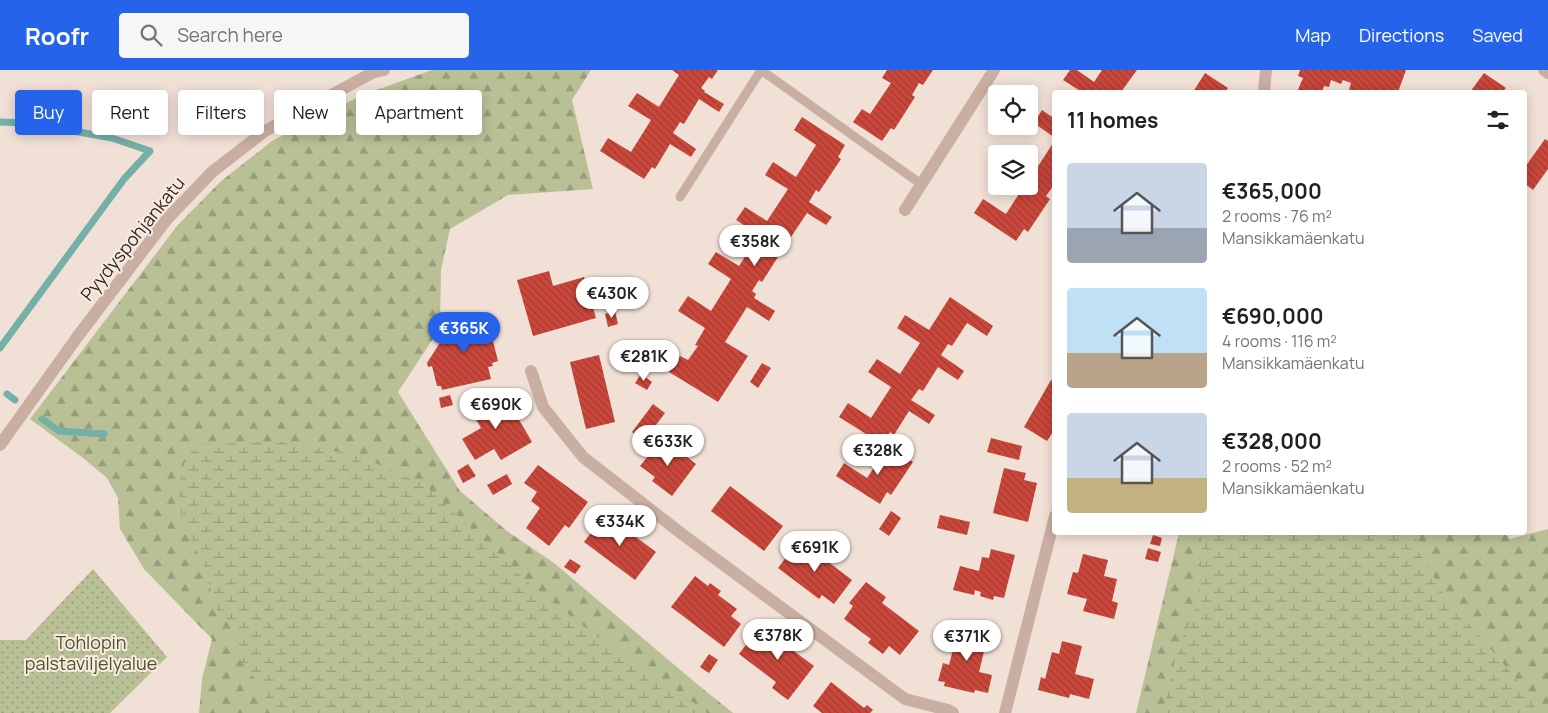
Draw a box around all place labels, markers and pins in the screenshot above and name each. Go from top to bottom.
pin: €358K [720,224,790,267]
pin: €430K [577,276,647,319]
pin: €365K [429,312,499,354]
pin: €281K [609,340,679,382]
pin: €690K [461,388,531,430]
pin: €633K [633,424,703,467]
pin: €328K [843,434,913,476]
pin: €334K [585,504,655,547]
pin: €691K [780,530,850,573]
pin: €378K [743,618,813,661]
pin: €371K [932,620,1002,662]

